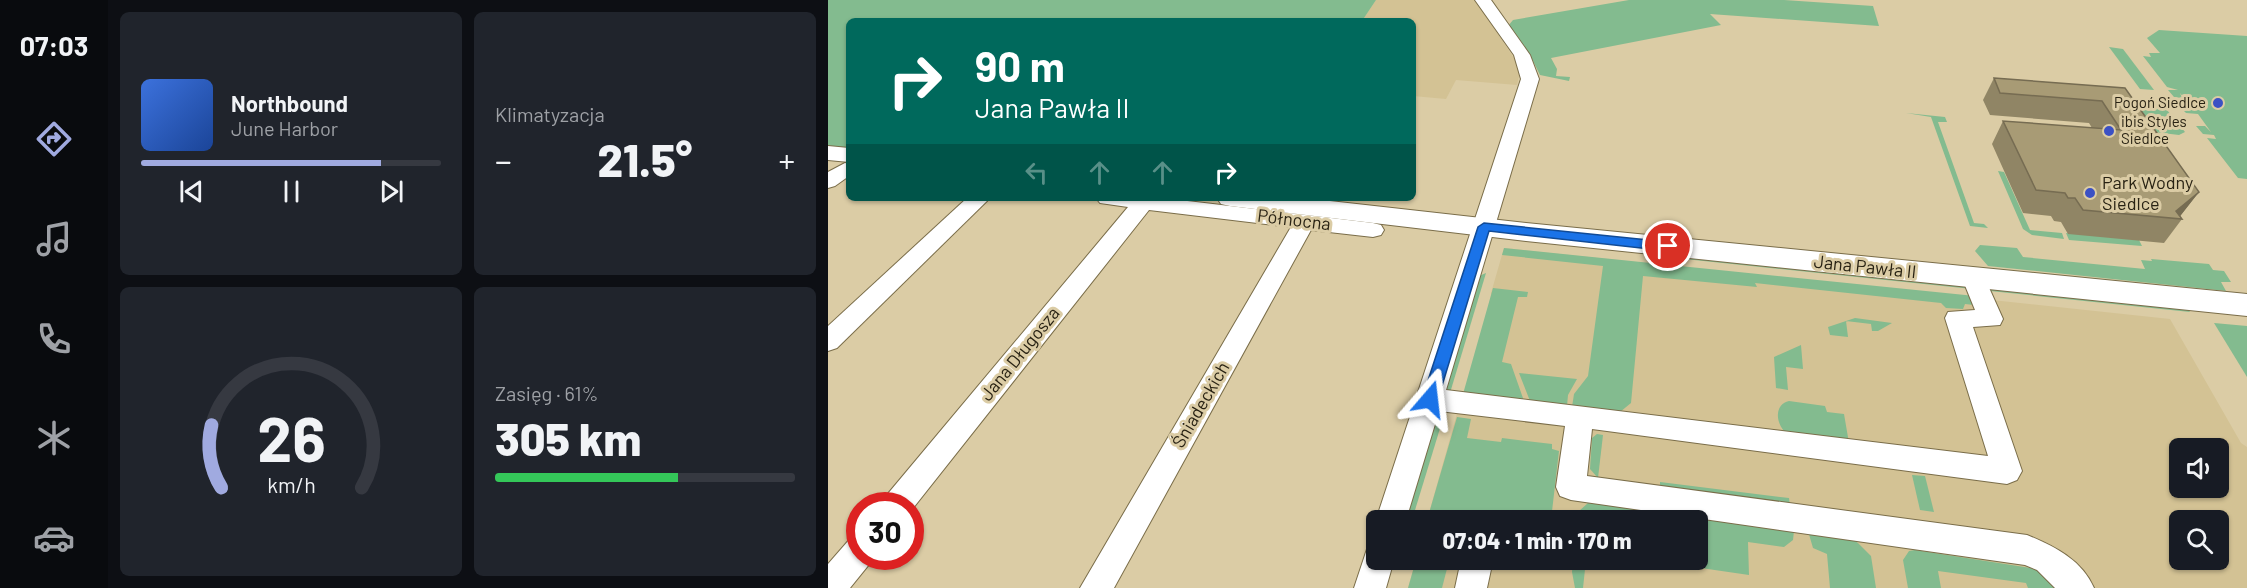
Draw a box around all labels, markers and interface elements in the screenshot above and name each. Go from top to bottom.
text: 07:03 [20,29,88,61]
text: 90 m [975,40,1065,90]
icon: right [876,42,954,120]
text: Northbound [231,90,348,116]
text: Jana Pawła II [975,91,1130,123]
place label: Pogoń Siedlce [2114,93,2206,111]
marker: Pogoń Siedlce [2211,96,2225,110]
text: Klimatyzacja [495,102,605,126]
place label: ibis Styles Siedlce [2121,112,2187,147]
text: June Harbor [231,116,338,140]
icon: directions [33,118,75,160]
marker: ibis Styles Siedlce [2102,124,2116,138]
text: 21.5° [598,132,692,186]
text: − [495,140,512,180]
text: + [779,140,795,180]
icon: left [1020,156,1053,189]
icon: ahead [1083,156,1116,189]
icon: ahead [1146,156,1179,189]
icon: right [1209,156,1242,189]
place label: Park Wodny Siedlce [2102,171,2193,214]
icon: previous [175,175,208,208]
icon: pause [275,175,308,208]
icon: next [375,175,408,208]
marker: Park Wodny Siedlce [2083,186,2097,200]
street label: Północna [1256,204,1332,234]
icon: music [33,218,75,260]
pin [1642,220,1693,271]
icon: arrive [1651,229,1684,262]
street label: Jana Pawła II [1813,250,1917,282]
street label: Jana Długosza [975,302,1064,405]
icon: phone [33,318,75,360]
street label: Śniadeckich [1167,358,1234,451]
position arrow [1398,367,1462,431]
text: Zasięg · 61% [495,381,598,405]
text: 26 [257,400,325,474]
text: 305 km [495,411,641,465]
icon: climate [33,417,75,459]
map controls [2169,438,2229,570]
button: sound [2169,438,2229,498]
text: km/h [267,473,315,498]
speed limit sign: 30 [846,492,924,570]
button: search [2169,510,2229,570]
icon: car [33,517,75,559]
text: 07:04 · 1 min · 170 m [1442,527,1632,553]

